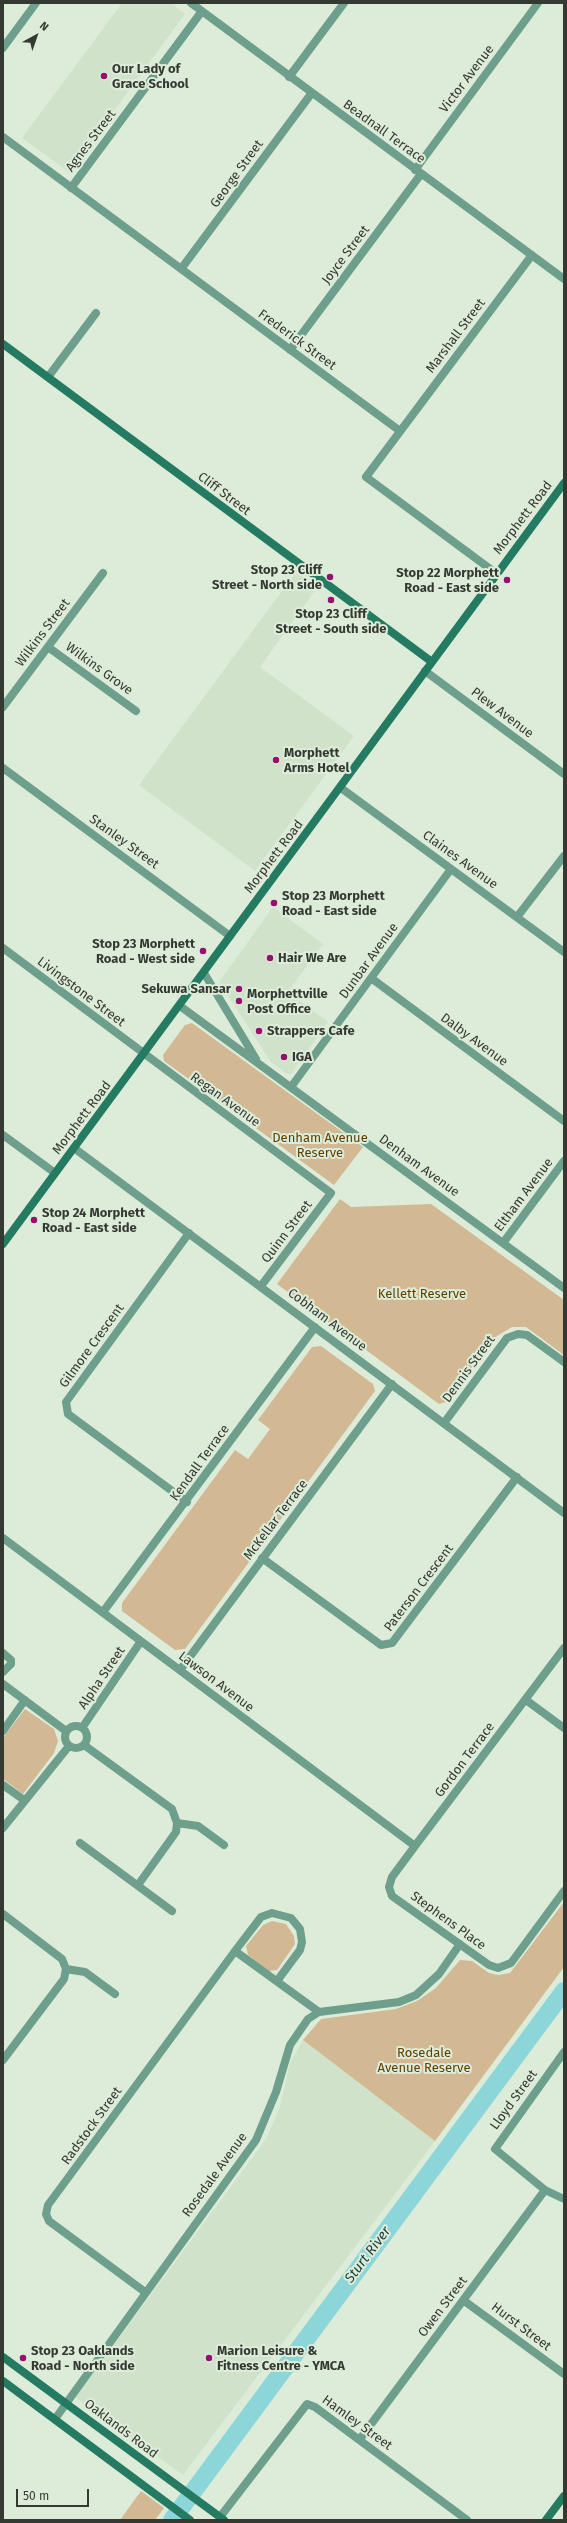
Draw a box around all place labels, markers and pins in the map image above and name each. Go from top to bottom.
place label: Our Lady of Grace School [112,61,189,92]
marker: Our Lady of Grace School [99,71,109,81]
place label: Stop 23 Cliff Street - North side [212,562,322,593]
place label: Stop 22 Morphett Road - East side [396,565,499,596]
marker: Stop 23 Cliff Street - North side [325,572,335,582]
marker: Stop 22 Morphett Road - East side [502,575,512,585]
marker: Stop 23 Cliff Street - South side [326,595,336,605]
place label: Stop 23 Cliff Street - South side [275,606,387,637]
place label: Morphett Arms Hotel [284,745,349,776]
marker: Morphett Arms Hotel [271,755,281,765]
place label: Stop 23 Morphett Road - East side [282,888,385,919]
marker: Stop 23 Morphett Road - East side [269,898,279,908]
place label: Stop 23 Morphett Road - West side [92,936,195,967]
marker: Stop 23 Morphett Road - West side [198,946,208,956]
place label: Hair We Are [278,950,347,966]
marker: Hair We Are [265,953,275,963]
place label: Sekuwa Sansar [142,981,231,997]
marker: Sekuwa Sansar [234,984,244,994]
place label: Morphettville Post Office [247,986,328,1017]
marker: Morphettville Post Office [234,996,244,1006]
place label: Strappers Cafe [267,1023,355,1039]
marker: Strappers Cafe [254,1026,264,1036]
place label: IGA [292,1049,312,1065]
marker: IGA [279,1052,289,1062]
place label: Stop 24 Morphett Road - East side [42,1205,145,1236]
marker: Stop 24 Morphett Road - East side [29,1215,39,1225]
place label: Stop 23 Oaklands Road - North side [31,2343,135,2374]
place label: Marion Leisure & Fitness Centre - YMCA [217,2343,345,2374]
marker: Stop 23 Oaklands Road - North side [18,2353,28,2363]
marker: Marion Leisure & Fitness Centre - YMCA [204,2353,214,2363]

